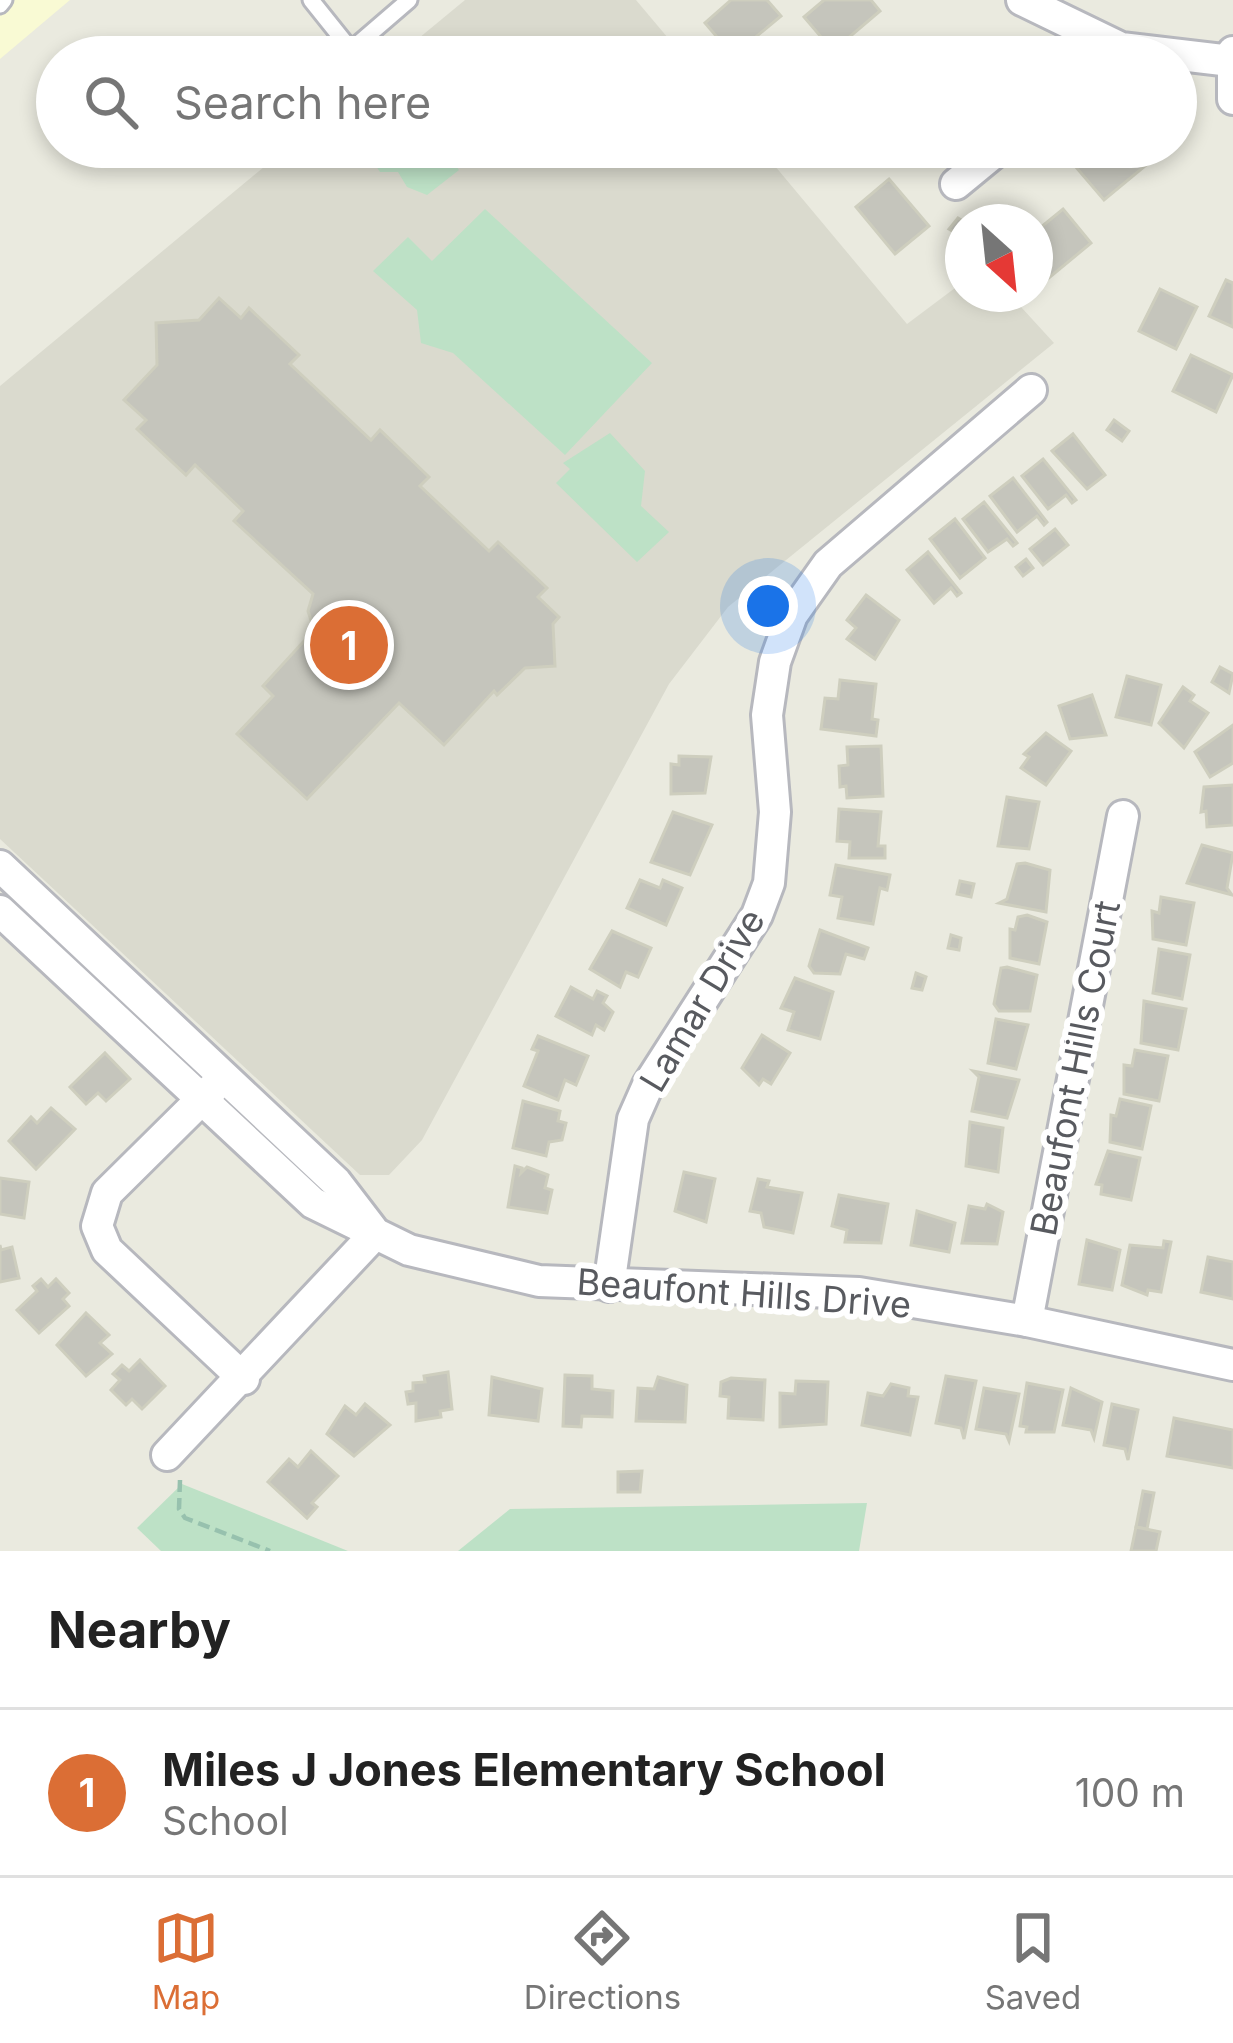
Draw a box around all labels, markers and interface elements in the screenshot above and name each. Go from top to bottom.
search box [36,36,1197,168]
icon: search [78,69,144,135]
text: Search here [174,75,431,130]
north arrow [945,204,1053,312]
your location [738,576,798,636]
pin: 1 [310,600,388,690]
street label: Beaufont Hills Court [1021,896,1129,1239]
street label: Lamar Drive [630,901,774,1099]
street label: Beaufont Hills Drive [575,1259,913,1327]
text: Nearby [48,1599,231,1660]
text: Miles J Jones Elementary School [162,1742,886,1797]
text: 1 [79,1769,95,1816]
text: 100 m [1075,1769,1185,1816]
text: School [162,1797,289,1844]
tab: Map [152,1905,220,2017]
tab: Directions [524,1905,681,2017]
tab: Saved [985,1905,1081,2017]

